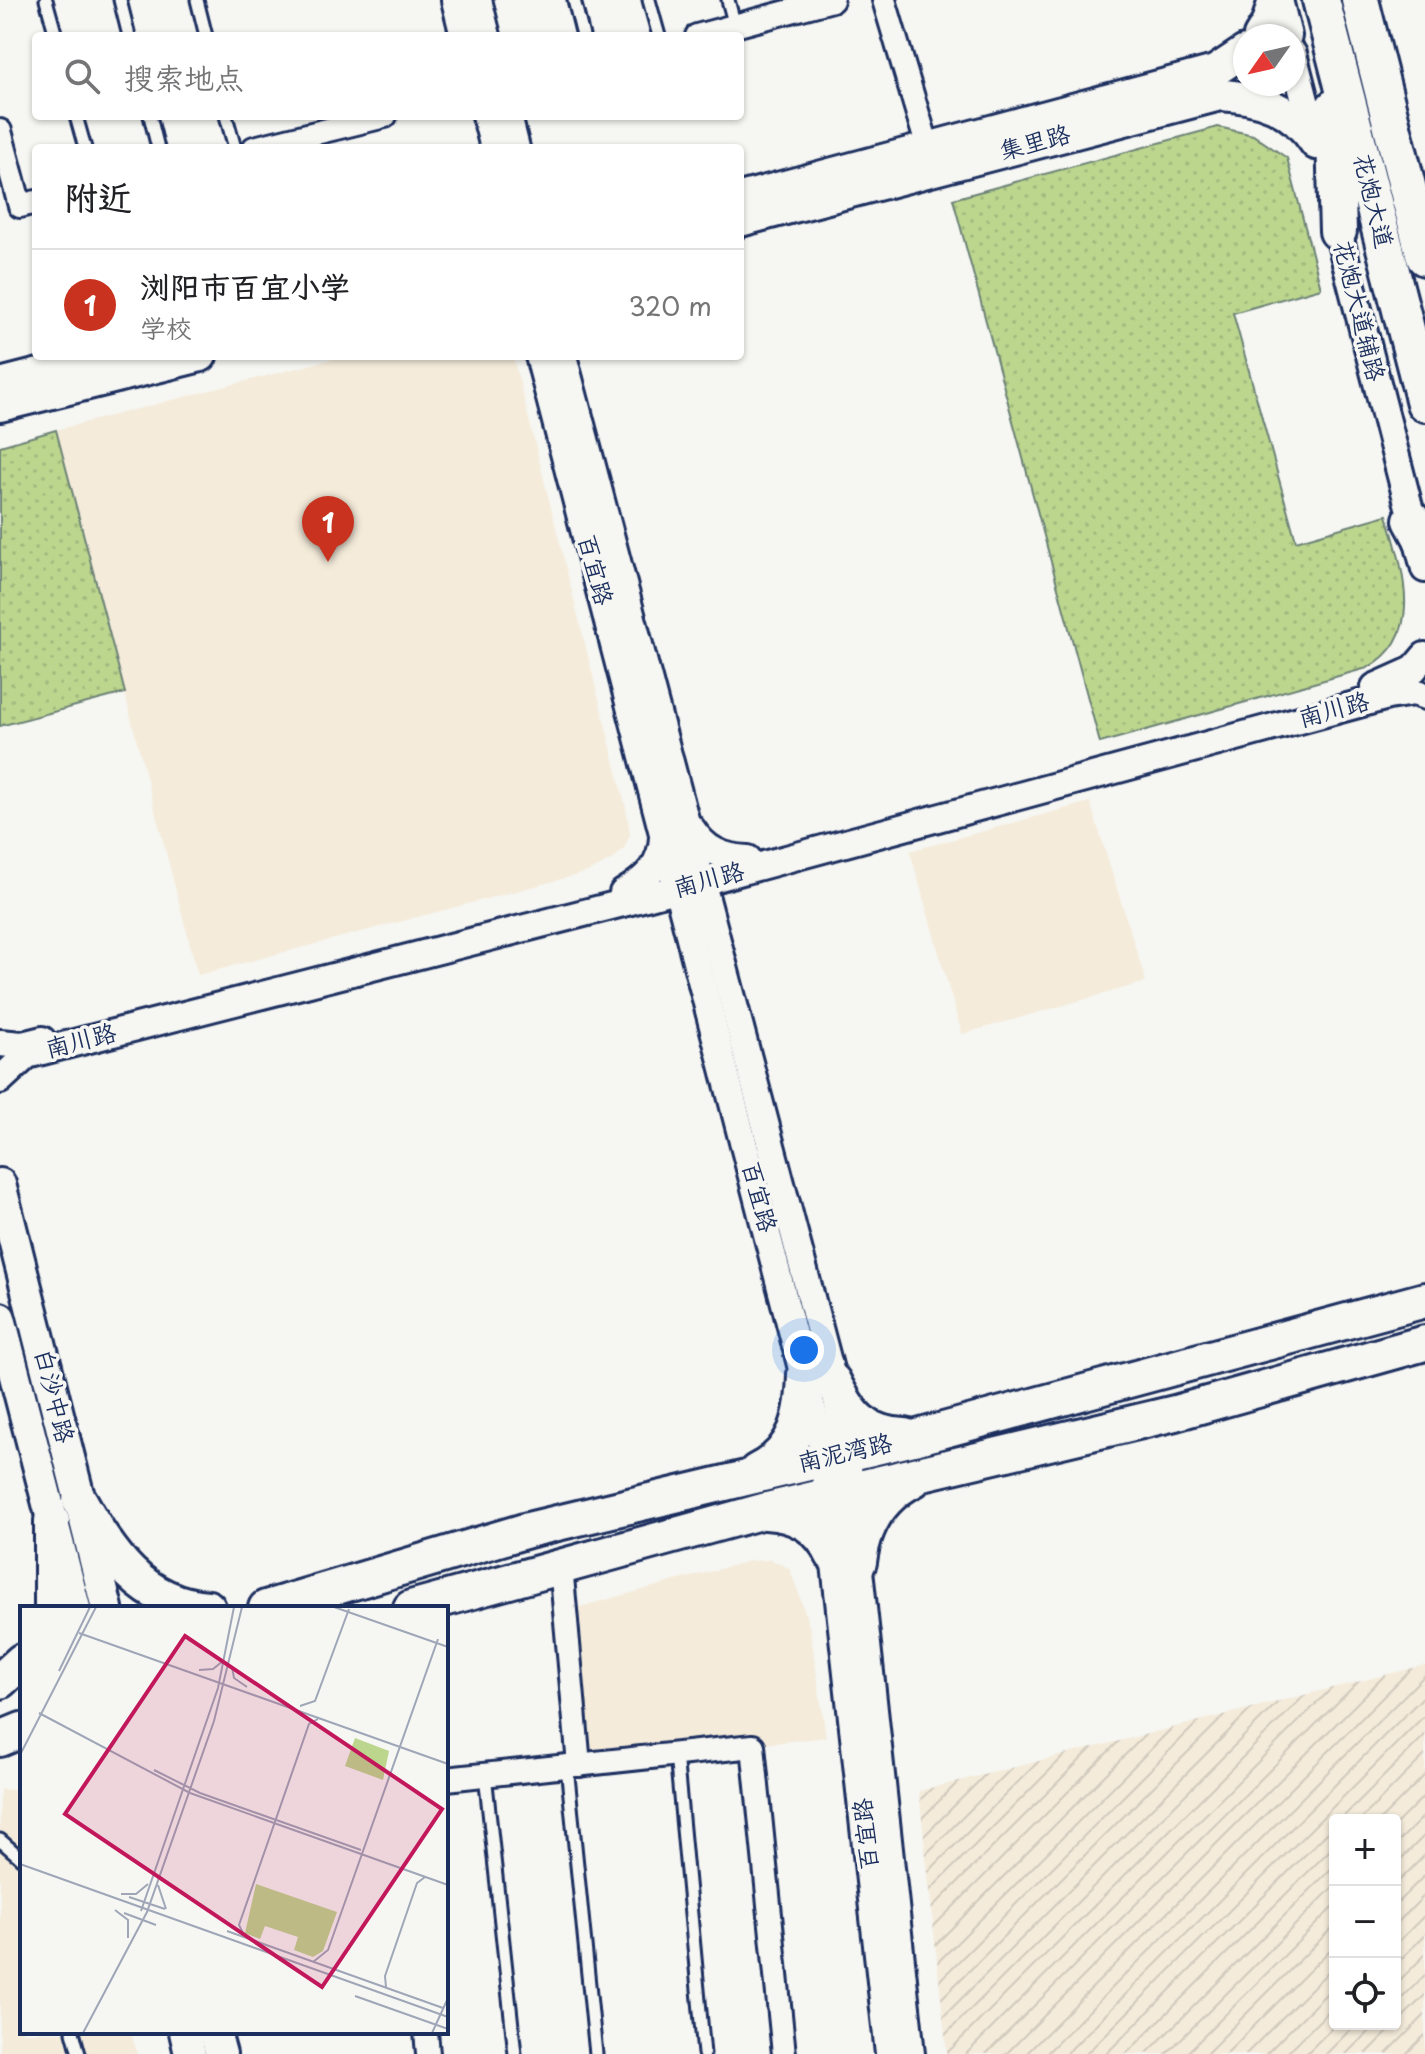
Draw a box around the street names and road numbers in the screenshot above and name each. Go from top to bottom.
street label: 集里路 [995,114,1074,168]
street label: 花炮大道 [1346,150,1404,251]
street label: 花炮大道辅路 [1326,236,1396,385]
street label: 百宜路 [570,530,624,609]
street label: 南川路 [1294,681,1373,735]
street label: 南川路 [669,851,748,905]
street label: 南川路 [41,1013,120,1065]
street label: 百宜路 [734,1157,788,1236]
street label: 白沙中路 [27,1345,85,1446]
street label: 南泥湾路 [794,1423,895,1479]
street label: 百宜路 [842,1797,886,1872]

